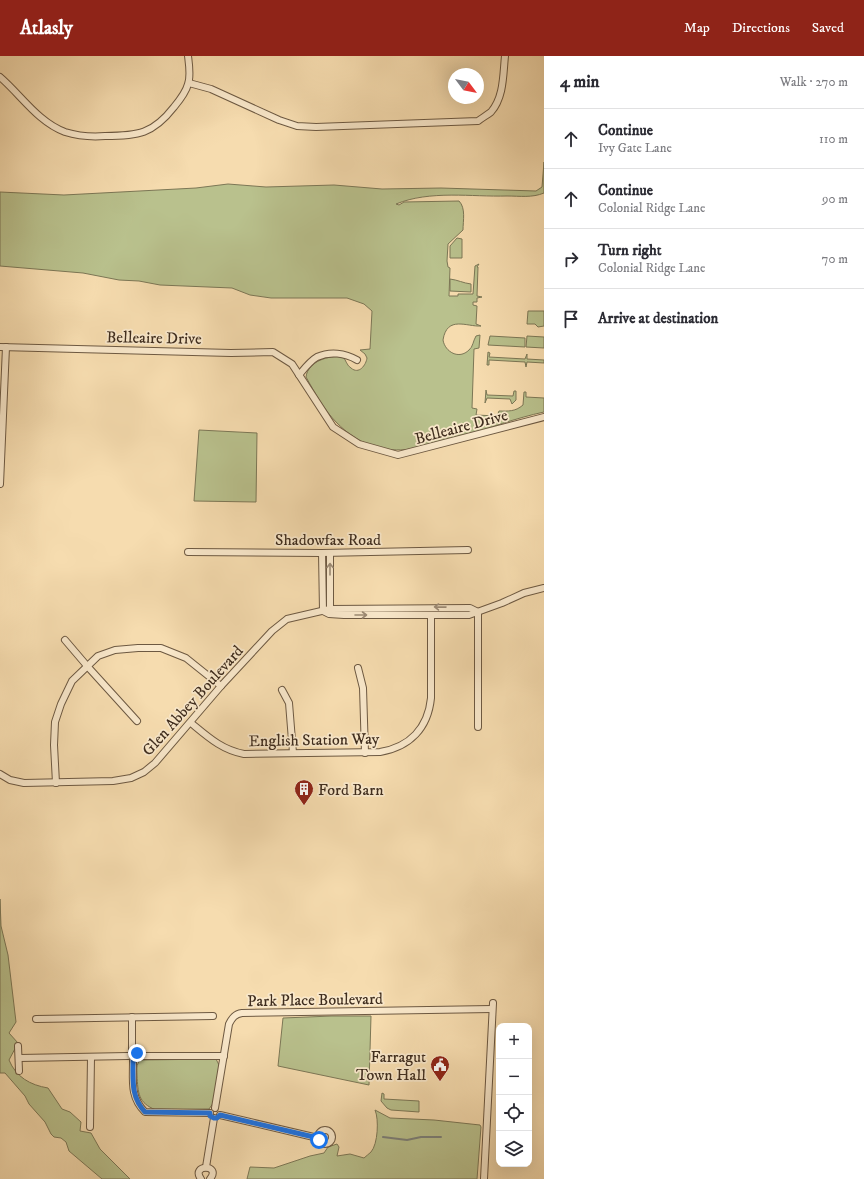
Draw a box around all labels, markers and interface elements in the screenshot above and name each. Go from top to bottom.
text: Atlasly [20,17,73,40]
text: Map [684,19,710,37]
text: Directions [732,19,790,37]
text: Saved [812,19,844,37]
north arrow [448,68,484,104]
text: 4 min [560,71,599,93]
text: Walk · 270 m [780,74,848,90]
text: Continue [598,121,653,140]
icon: ahead [560,128,582,150]
text: 110 m [819,131,848,147]
text: Ivy Gate Lane [598,140,672,156]
text: Continue [598,181,653,200]
icon: ahead [560,188,582,210]
text: 90 m [822,191,848,207]
text: Colonial Ridge Lane [598,200,705,216]
text: Turn right [598,241,661,260]
icon: right [560,248,582,270]
text: 70 m [822,251,848,267]
text: Colonial Ridge Lane [598,260,705,276]
icon: arrive [560,308,582,330]
text: Arrive at destination [598,309,718,328]
street label: Belleaire Drive [106,327,202,349]
street label: Belleaire Drive [413,405,510,449]
street label: Shadowfax Road [275,530,381,550]
one-way arrow [326,563,334,576]
one-way arrow [434,603,447,611]
one-way arrow [354,611,367,619]
street label: Glen Abbey Boulevard [138,641,248,760]
street label: English Station Way [248,729,380,751]
building icon: Ford Barn [293,778,315,806]
place label: Ford Barn [318,780,384,800]
street label: Park Place Boulevard [247,989,383,1011]
map controls [496,1023,532,1167]
button: + [496,1023,532,1059]
route end [128,1044,146,1062]
place label: Farragut Town Hall [356,1047,426,1085]
public building icon: Farragut Town Hall [429,1054,451,1082]
button: − [496,1059,532,1095]
button: locate [496,1095,532,1131]
route start [310,1131,328,1149]
button: layers [496,1131,532,1167]

